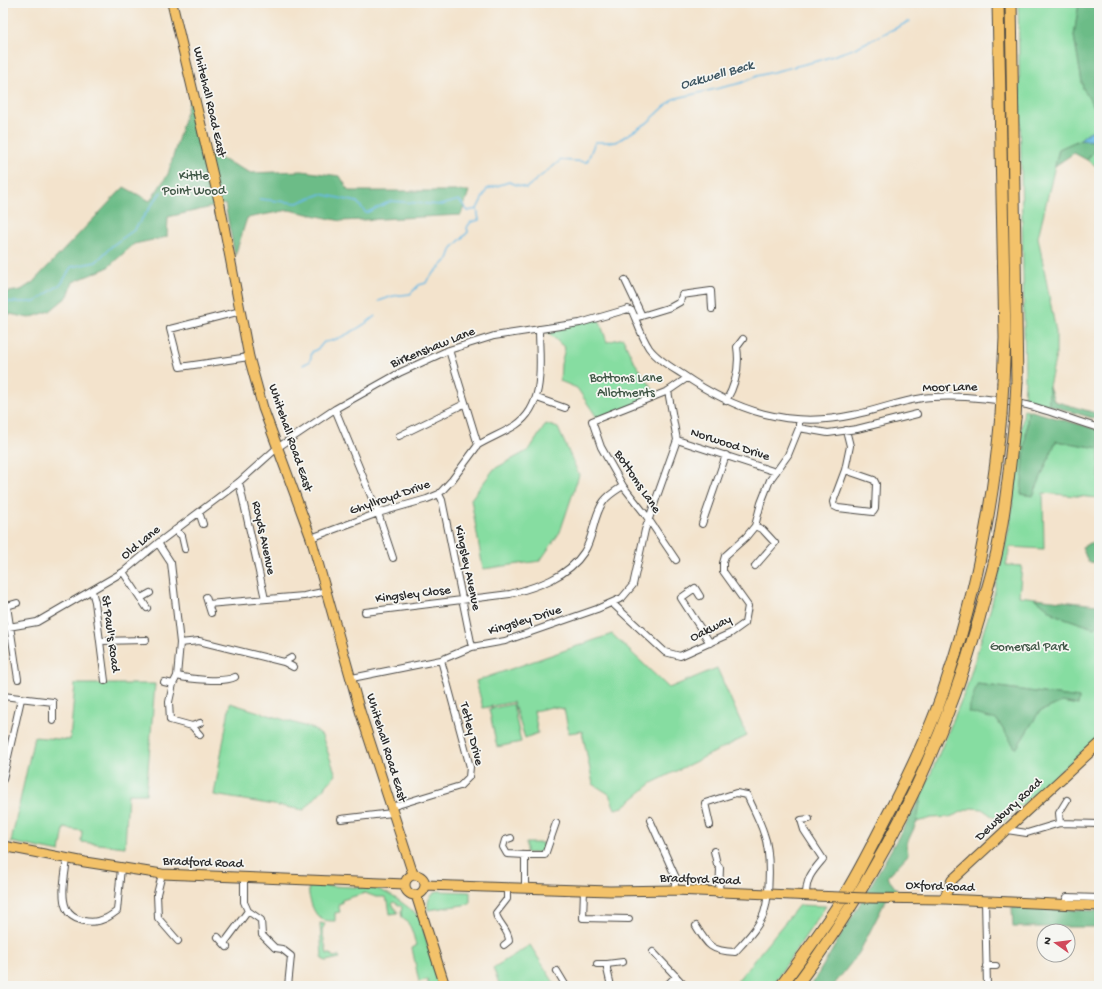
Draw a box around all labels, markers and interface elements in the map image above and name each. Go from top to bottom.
street label: Whitehall Road East [189,45,229,160]
water label: Oakwell Beck [678,57,757,95]
park label: Kittle Point Wood [161,169,227,199]
street label: Birkenshaw Lane [388,324,478,372]
park label: Bottoms Lane Allotments [589,371,663,401]
street label: Moor Lane [922,380,978,396]
street label: Whitehall Road East [265,382,316,495]
street label: Norwood Drive [688,425,772,465]
street label: Bottoms Lane [610,447,664,517]
street label: Ghyllroyd Drive [348,477,432,519]
street label: Royds Avenue [248,500,278,576]
street label: Old Lane [118,522,164,563]
street label: Kingsley Avenue [451,524,483,612]
street label: Kingsley Close [375,583,452,607]
street label: St Paul's Road [97,595,123,675]
street label: Kingsley Drive [487,603,564,639]
street label: Oakway [688,612,735,646]
park label: Gomersal Park [990,640,1069,655]
street label: Whitehall Road East [362,692,410,806]
street label: Tetley Drive [456,700,486,767]
street label: Dewsbury Road [972,774,1046,845]
street label: Bradford Road [162,854,245,872]
street label: Bradford Road [659,871,742,889]
street label: Oxford Road [905,878,976,896]
north arrow [1036,923,1076,963]
text: N [1042,936,1055,946]

